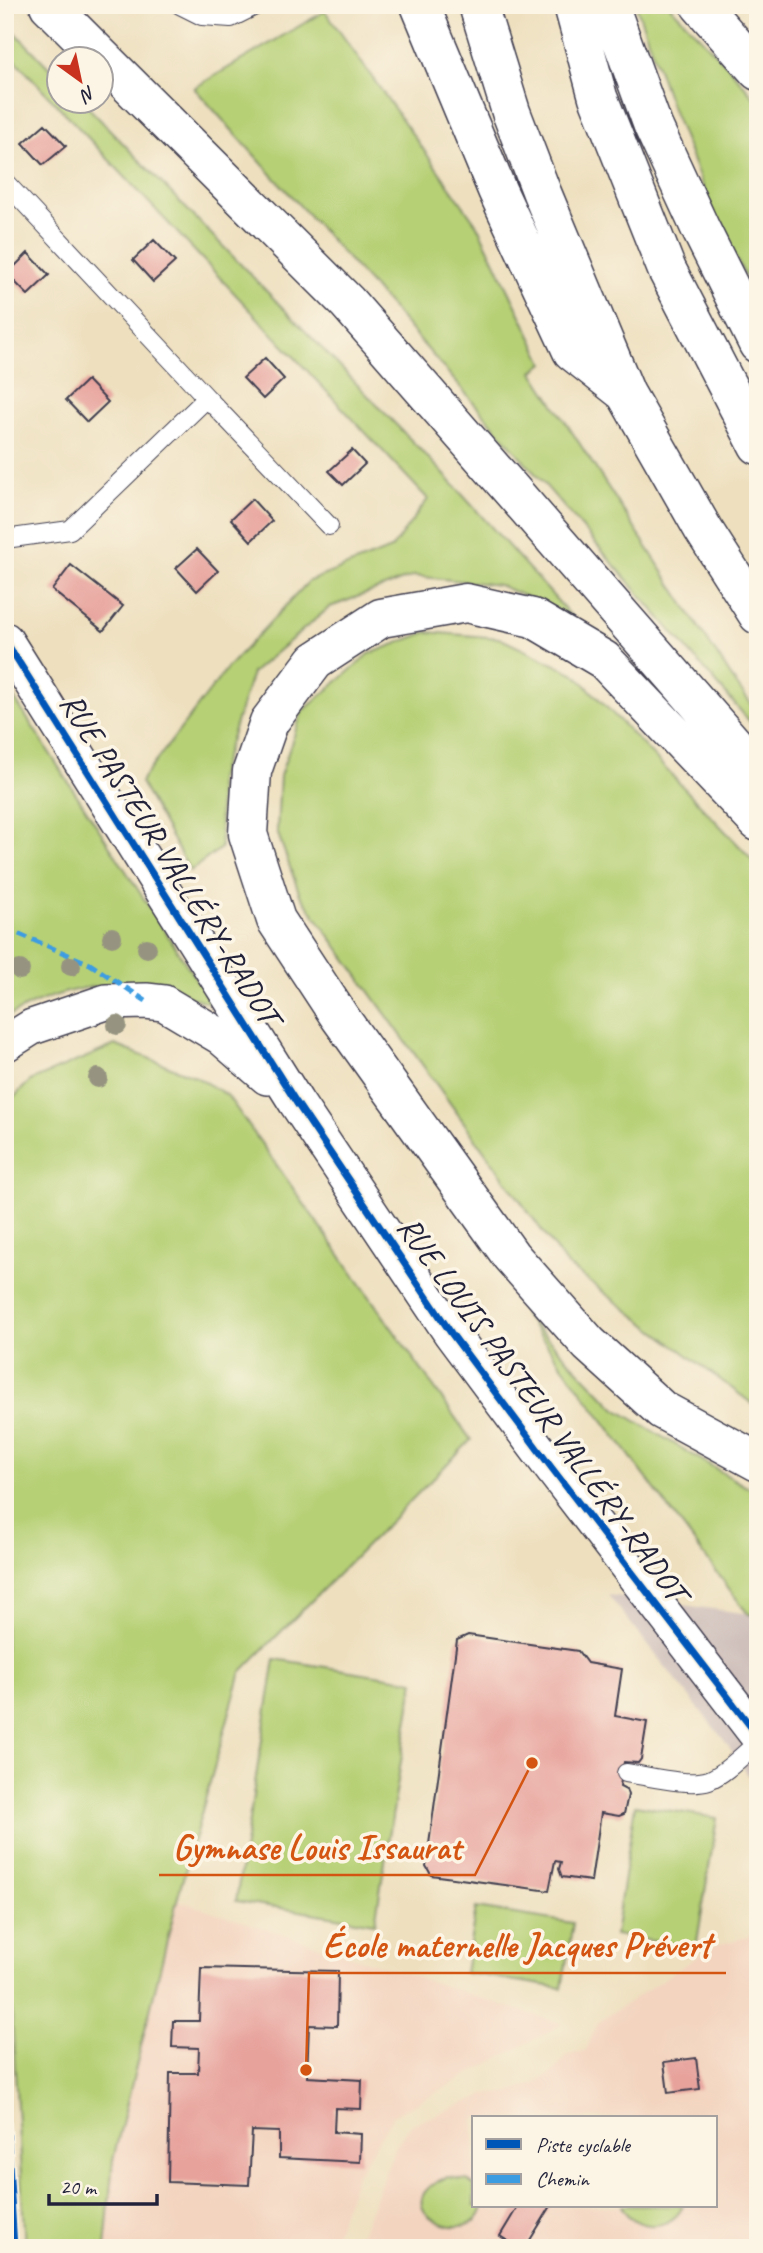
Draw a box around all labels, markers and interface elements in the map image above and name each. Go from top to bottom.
north arrow [46,46,116,116]
text: N [75,80,100,108]
street label: RUE PASTEUR VALLÉRY-RADOT [51,685,294,1039]
street label: RUE LOUIS PASTEUR VALLÉRY-RADOT [388,1208,701,1616]
callout: Gymnase Louis Issaurat [159,1819,475,1875]
text: Gymnase Louis Issaurat [173,1825,465,1870]
callout: École maternelle Jacques Prévert [309,1917,726,1973]
text: École maternelle Jacques Prévert [323,1923,716,1968]
legend [472,2116,718,2208]
text: Piste cyclable [536,2132,632,2158]
scale bar [49,2162,158,2206]
text: Chemin [536,2166,590,2192]
text: 20 m [60,2174,98,2200]

